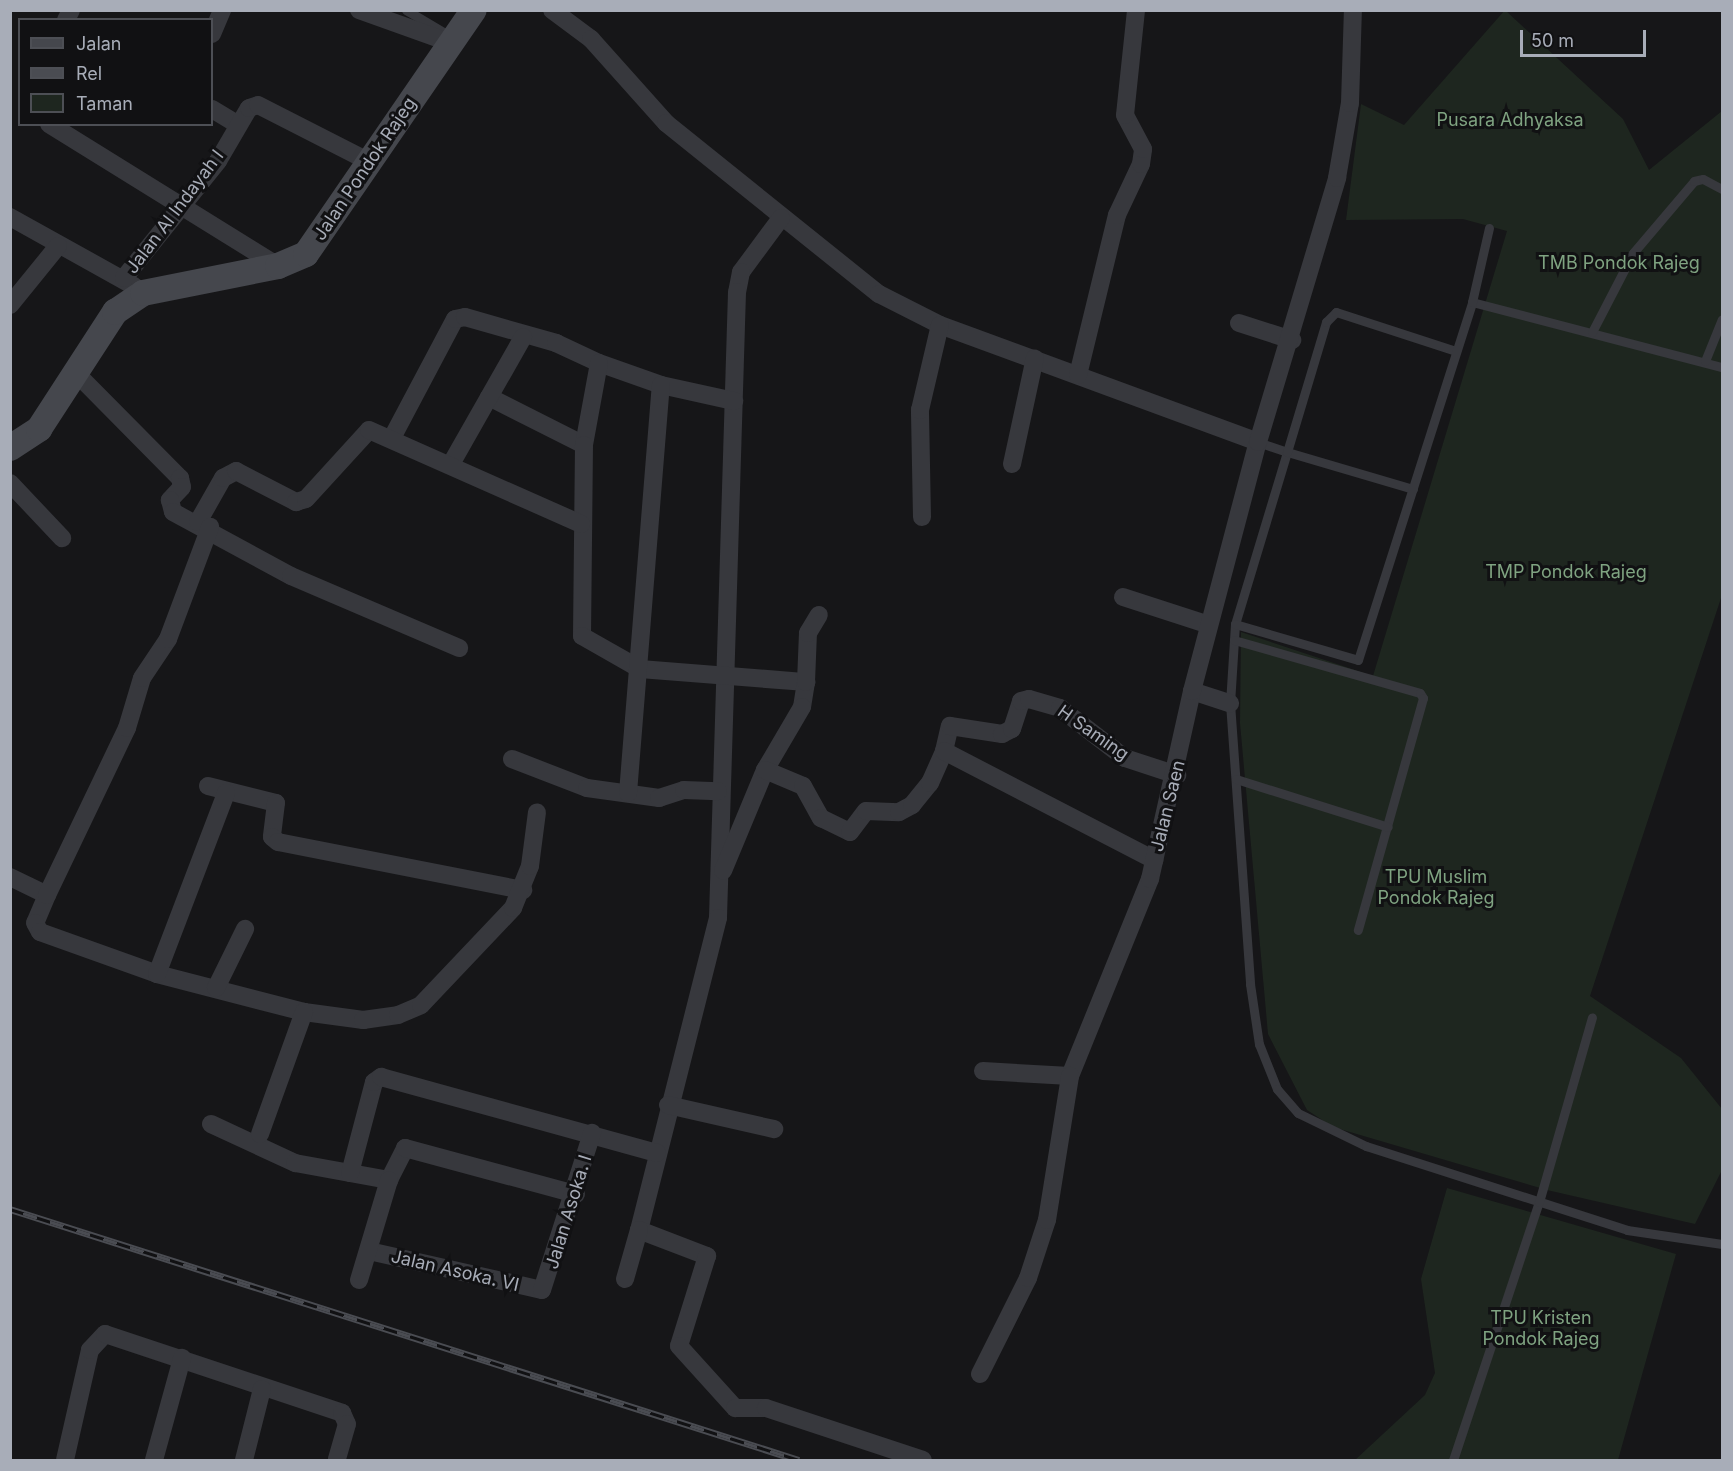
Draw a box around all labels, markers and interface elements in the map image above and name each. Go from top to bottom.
legend [18,18,213,126]
scale bar [1523,18,1649,56]
text: 50 m [1531,30,1574,51]
text: Jalan [76,33,121,54]
text: Rel [76,63,102,84]
text: Taman [76,93,133,114]
street label: Jalan Pondok Rajeg [309,93,421,245]
park label: Pusara Adhyaksa [1436,109,1584,131]
street label: Jalan Al Indayah I [121,146,229,278]
park label: TMB Pondok Rajeg [1538,252,1700,274]
park label: TMP Pondok Rajeg [1485,561,1647,583]
street label: H Saming [1053,701,1133,765]
street label: Jalan Saen [1146,758,1190,854]
park label: TPU Muslim Pondok Rajeg [1377,867,1495,910]
street label: Jalan Asoka. I [541,1152,597,1272]
street label: Jalan Asoka. VI [389,1246,521,1296]
park label: TPU Kristen Pondok Rajeg [1482,1308,1600,1350]

